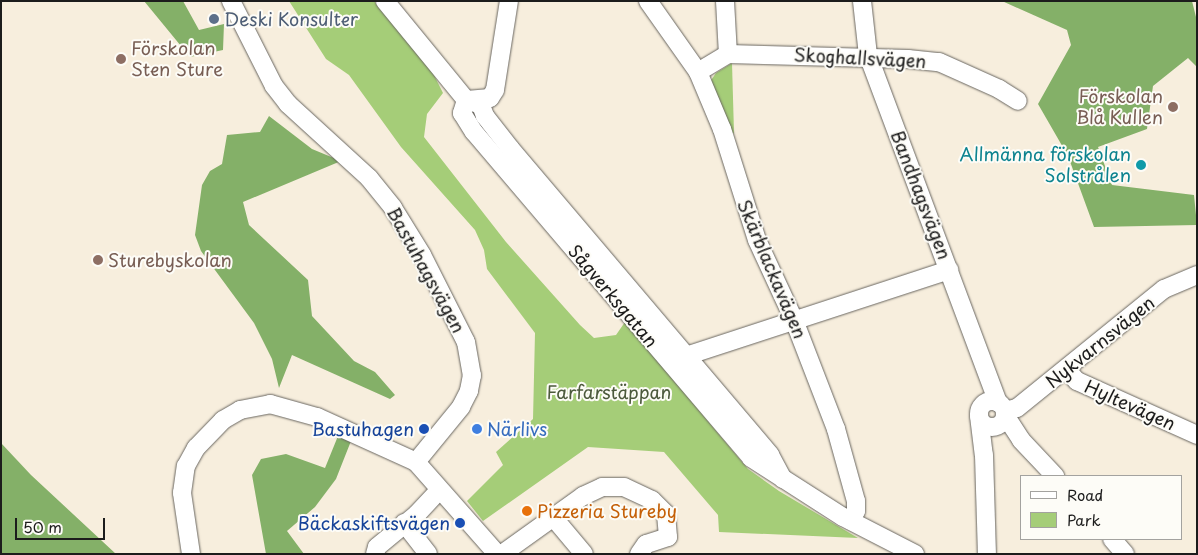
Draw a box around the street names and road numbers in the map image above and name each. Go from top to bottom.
street label: Skoghallsvägen [793,44,927,72]
street label: Bandhagsvägen [887,128,955,262]
street label: Skärblackavägen [733,196,811,342]
street label: Bastuhagsvägen [383,203,469,337]
street label: Sågverksgatan [564,240,662,352]
street label: Nykvarnsvägen [1041,292,1159,392]
street label: Hyltevägen [1081,375,1179,435]

